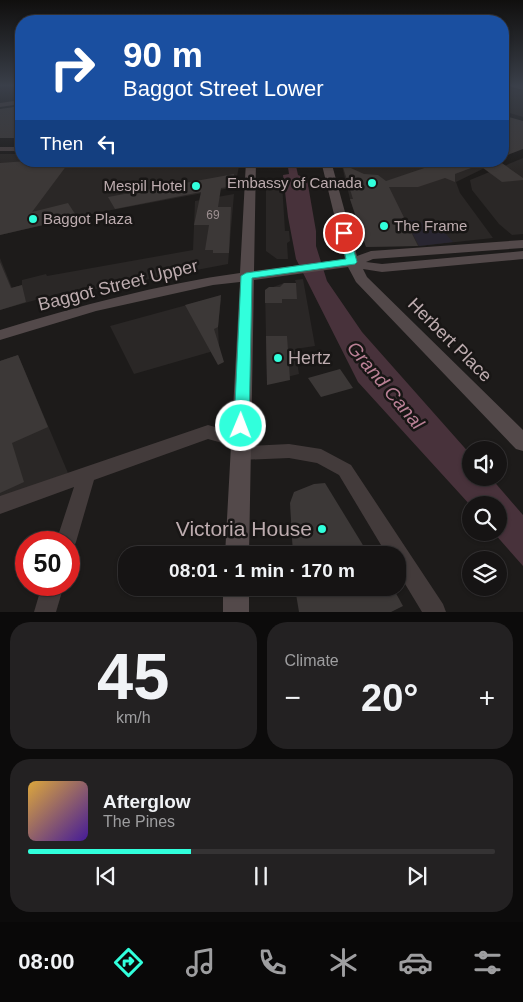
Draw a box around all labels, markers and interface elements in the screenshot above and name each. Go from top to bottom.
icon: right [40,35,105,100]
text: 90 m [123,35,203,74]
text: Baggot Street Lower [123,76,324,101]
icon: left [93,130,121,158]
text: Then [40,133,83,154]
place label: Embassy of Canada [227,174,363,191]
place label: Mespil Hotel [103,177,186,194]
marker: Embassy of Canada [366,177,378,189]
marker: Mespil Hotel [190,180,202,192]
house number: 69 [206,208,220,222]
place label: Baggot Plaza [43,210,133,227]
pin [323,212,365,254]
marker: Baggot Plaza [27,213,39,225]
place label: The Frame [394,217,467,234]
icon: arrive [330,219,358,247]
marker: The Frame [378,220,390,232]
street label: Baggot Street Upper [36,255,200,315]
street label: Herbert Place [404,294,496,386]
water label: Grand Canal [343,337,429,434]
place label: Hertz [288,348,331,368]
marker: Hertz [272,352,284,364]
position arrow [214,399,266,451]
map controls [462,441,507,596]
button: sound [462,441,507,486]
button: search [462,496,507,541]
place label: Victoria House [176,517,312,540]
marker: Victoria House [316,523,328,535]
speed limit sign: 50 [15,531,80,596]
button: layers [462,551,507,596]
text: 08:01 · 1 min · 170 m [169,560,355,581]
text: 45 [97,640,169,713]
text: Climate [285,652,339,669]
text: 20° [361,677,418,719]
text: − [285,682,301,713]
text: + [479,682,495,713]
text: km/h [116,709,151,726]
text: Afterglow [103,791,191,812]
text: The Pines [103,813,175,830]
icon: previous [92,862,120,890]
icon: pause [247,862,275,890]
icon: next [403,862,431,890]
icon: directions [111,945,146,980]
icon: music [183,945,218,980]
icon: phone [255,945,290,980]
icon: climate [326,945,361,980]
icon: car [398,945,433,980]
icon: filters [470,945,505,980]
text: 08:00 [18,949,75,974]

